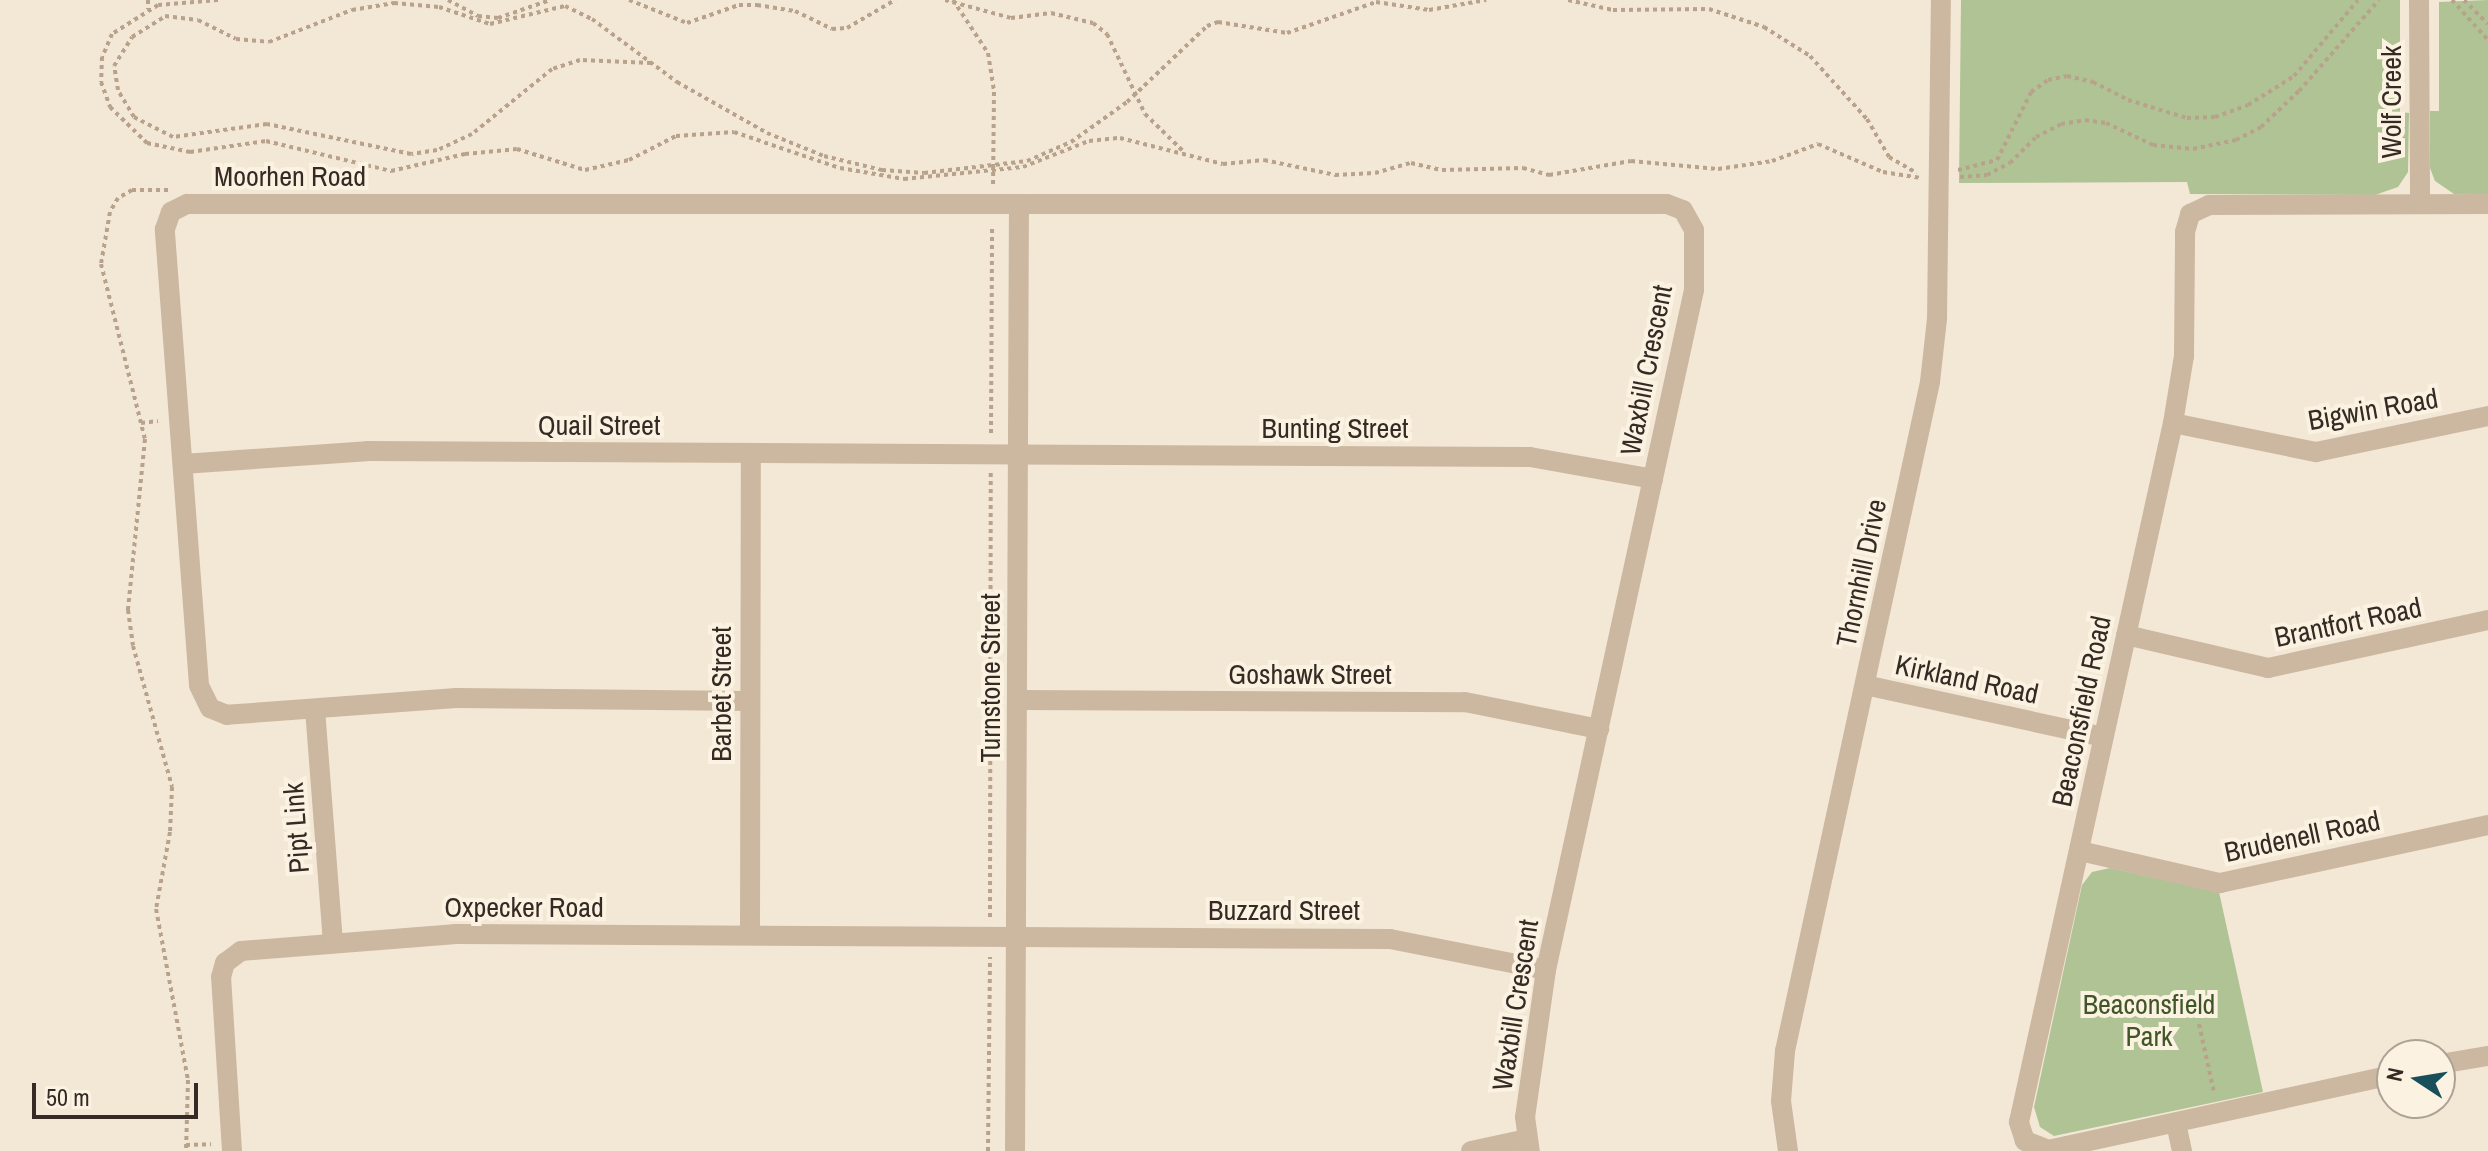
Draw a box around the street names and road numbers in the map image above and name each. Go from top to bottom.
street label: Wolf Creek [2374,45,2408,159]
street label: Moorhen Road [214,159,366,193]
street label: Waxbill Crescent [1613,282,1679,458]
street label: Bigwin Road [2305,381,2441,437]
street label: Quail Street [538,408,660,442]
street label: Bunting Street [1262,411,1408,445]
street label: Thornhill Drive [1829,496,1893,650]
street label: Brantfort Road [2271,590,2425,654]
street label: Turnstone Street [973,593,1007,763]
street label: Beaconsfield Road [2044,613,2118,809]
street label: Barbet Street [704,626,738,762]
street label: Kirkland Road [1892,647,2042,711]
street label: Goshawk Street [1228,657,1392,691]
street label: Pipt Link [276,782,316,874]
street label: Brudenell Road [2221,803,2383,869]
street label: Oxpecker Road [444,890,604,924]
street label: Buzzard Street [1208,893,1360,927]
street label: Waxbill Crescent [1485,917,1545,1093]

